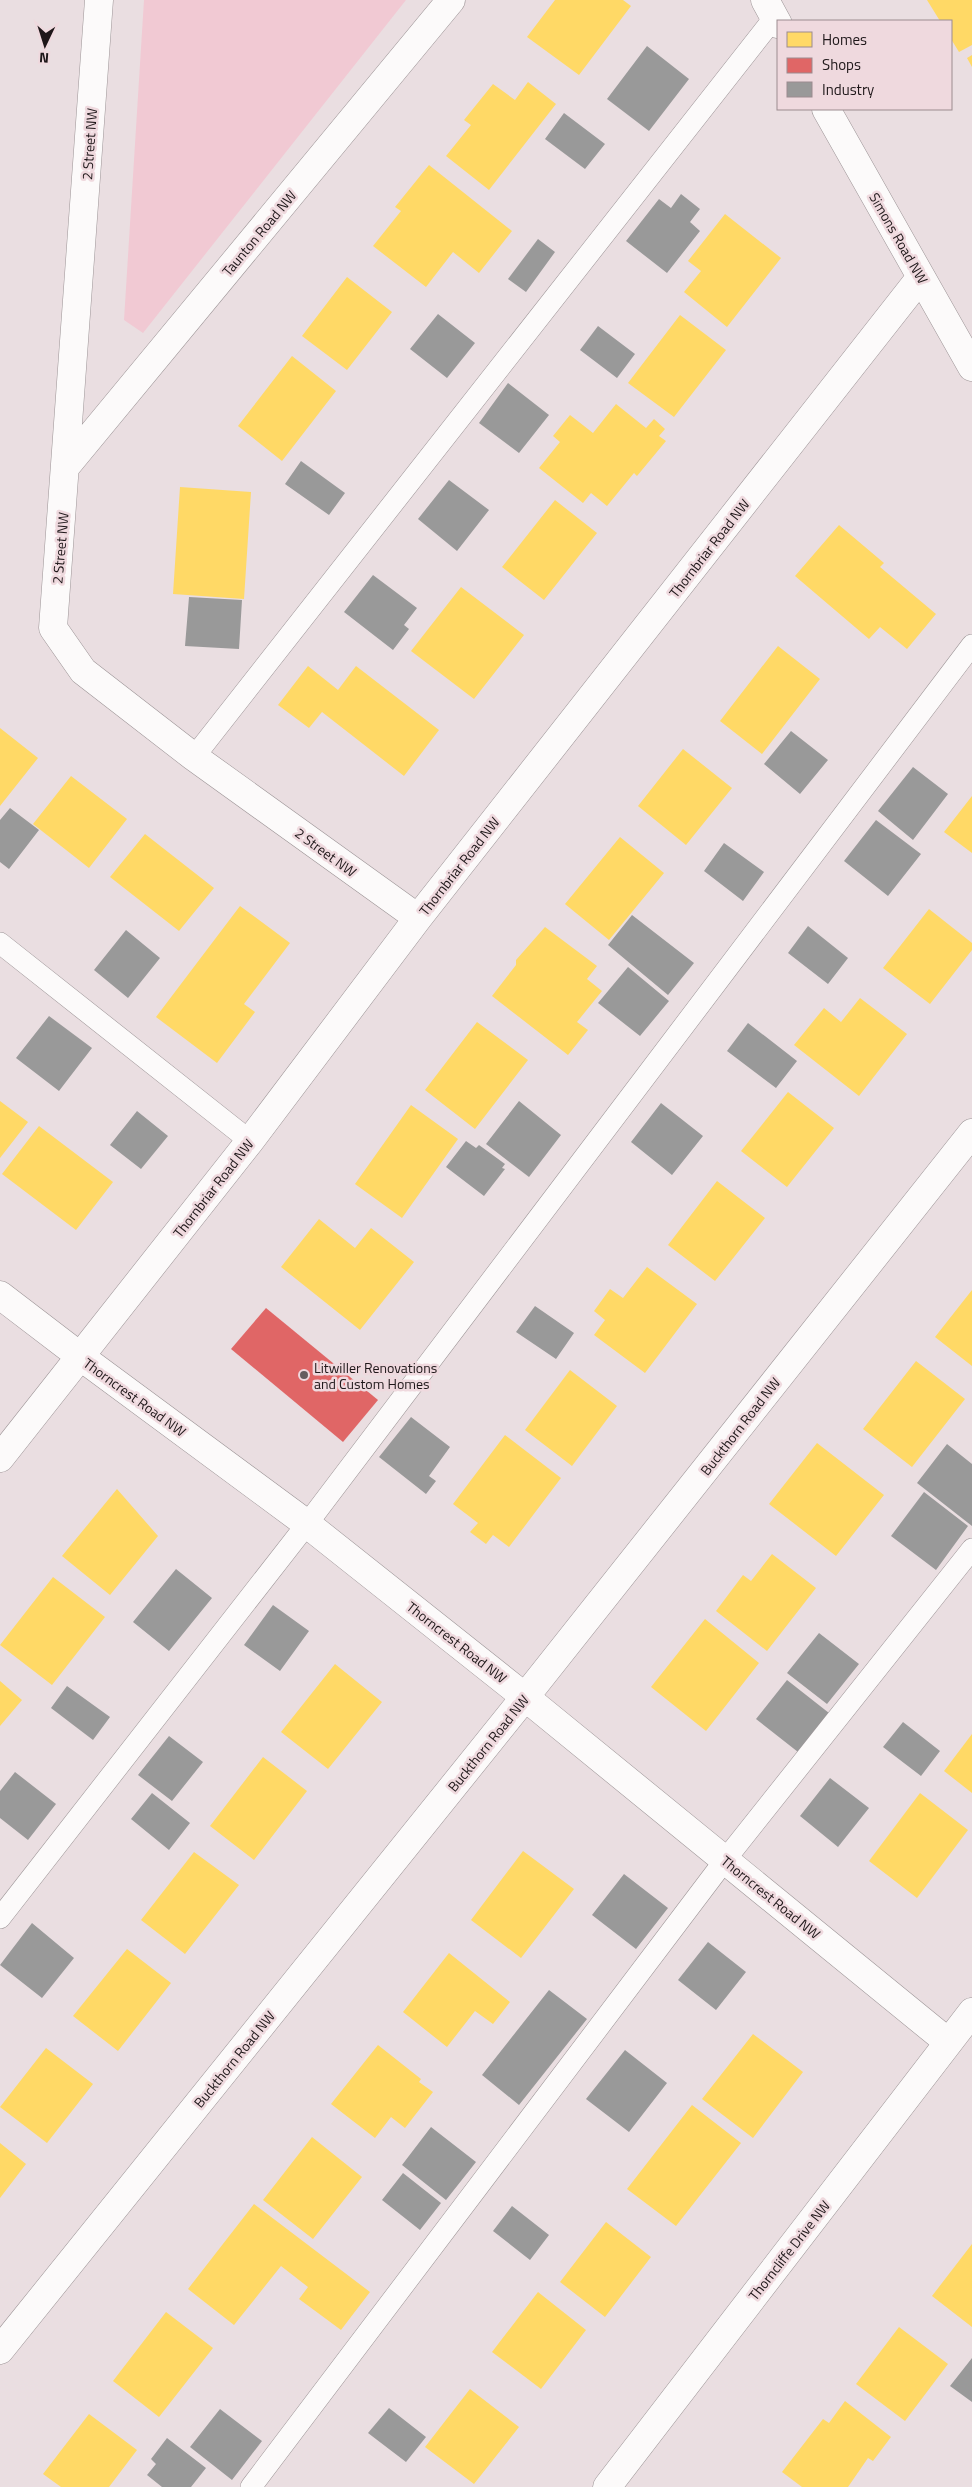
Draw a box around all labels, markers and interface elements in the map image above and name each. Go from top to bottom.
north arrow [20,20,70,70]
legend [777,20,952,110]
text: Homes [822,28,867,51]
text: N [38,48,50,69]
text: Shops [822,53,861,76]
text: Industry [822,78,874,101]
street label: 2 Street NW [76,107,102,181]
street label: Taunton Road NW [217,186,301,280]
street label: Simons Road NW [864,189,934,287]
street label: Thornbriar Road NW [664,494,754,602]
street label: 2 Street NW [46,511,74,585]
street label: Thornbriar Road NW [414,812,504,920]
street label: 2 Street NW [291,822,361,882]
street label: Thornbriar Road NW [168,1134,258,1242]
street label: Thorncrest Road NW [79,1353,191,1441]
place label: Litwiller Renovations and Custom Homes [314,1357,437,1394]
marker: Litwiller Renovations and Custom Homes [298,1369,310,1381]
street label: Buckthorn Road NW [695,1372,785,1480]
street label: Thorncrest Road NW [402,1596,512,1688]
street label: Buckthorn Road NW [442,1690,534,1796]
street label: Thorncrest Road NW [717,1850,825,1944]
street label: Buckthorn Road NW [188,2006,280,2112]
street label: Thorncliffe Drive NW [743,2196,835,2304]

